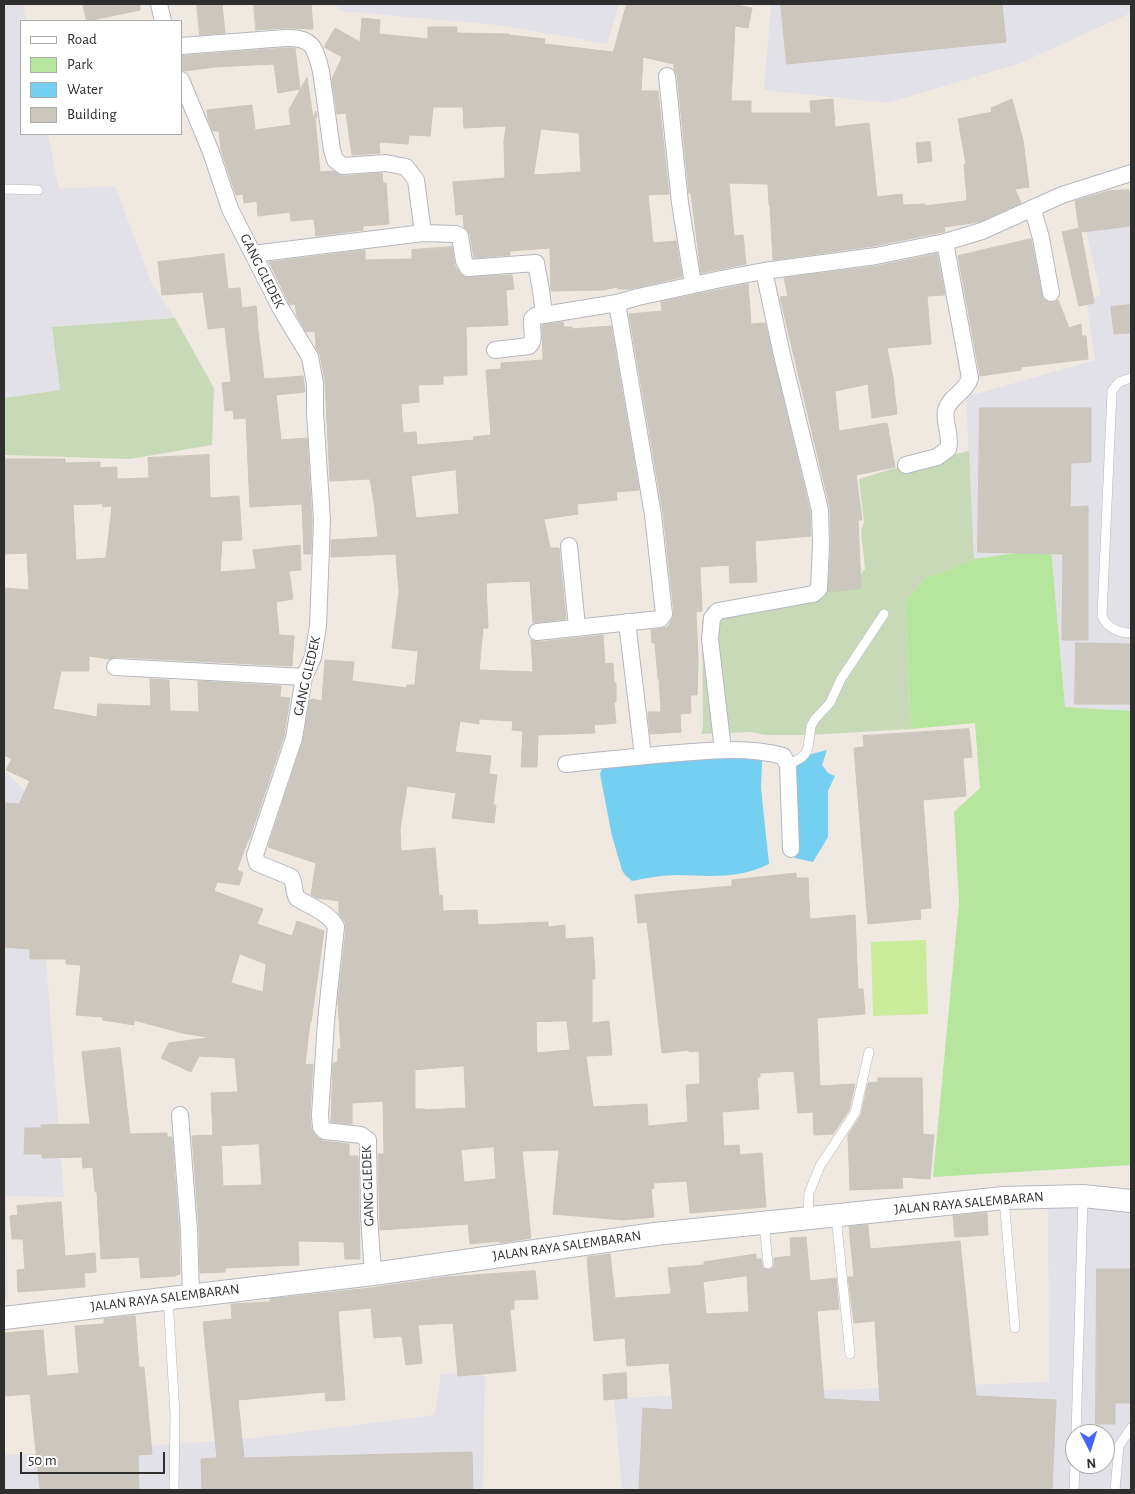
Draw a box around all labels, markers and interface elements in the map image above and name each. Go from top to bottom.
legend [20,20,182,135]
text: Road [67,32,97,47]
text: Park [67,57,93,72]
text: Water [67,82,103,97]
text: Building [67,107,117,122]
street label: GANG GLEDEK [236,231,288,311]
street label: GANG GLEDEK [290,635,324,717]
street label: GANG GLEDEK [358,1145,378,1227]
street label: JALAN RAYA SALEMBARAN [894,1188,1044,1218]
street label: JALAN RAYA SALEMBARAN [492,1227,642,1265]
street label: JALAN RAYA SALEMBARAN [90,1281,240,1315]
north arrow [1065,1424,1115,1474]
scale bar [22,1442,168,1474]
text: 50 m [28,1453,57,1468]
text: N [1086,1456,1097,1470]

